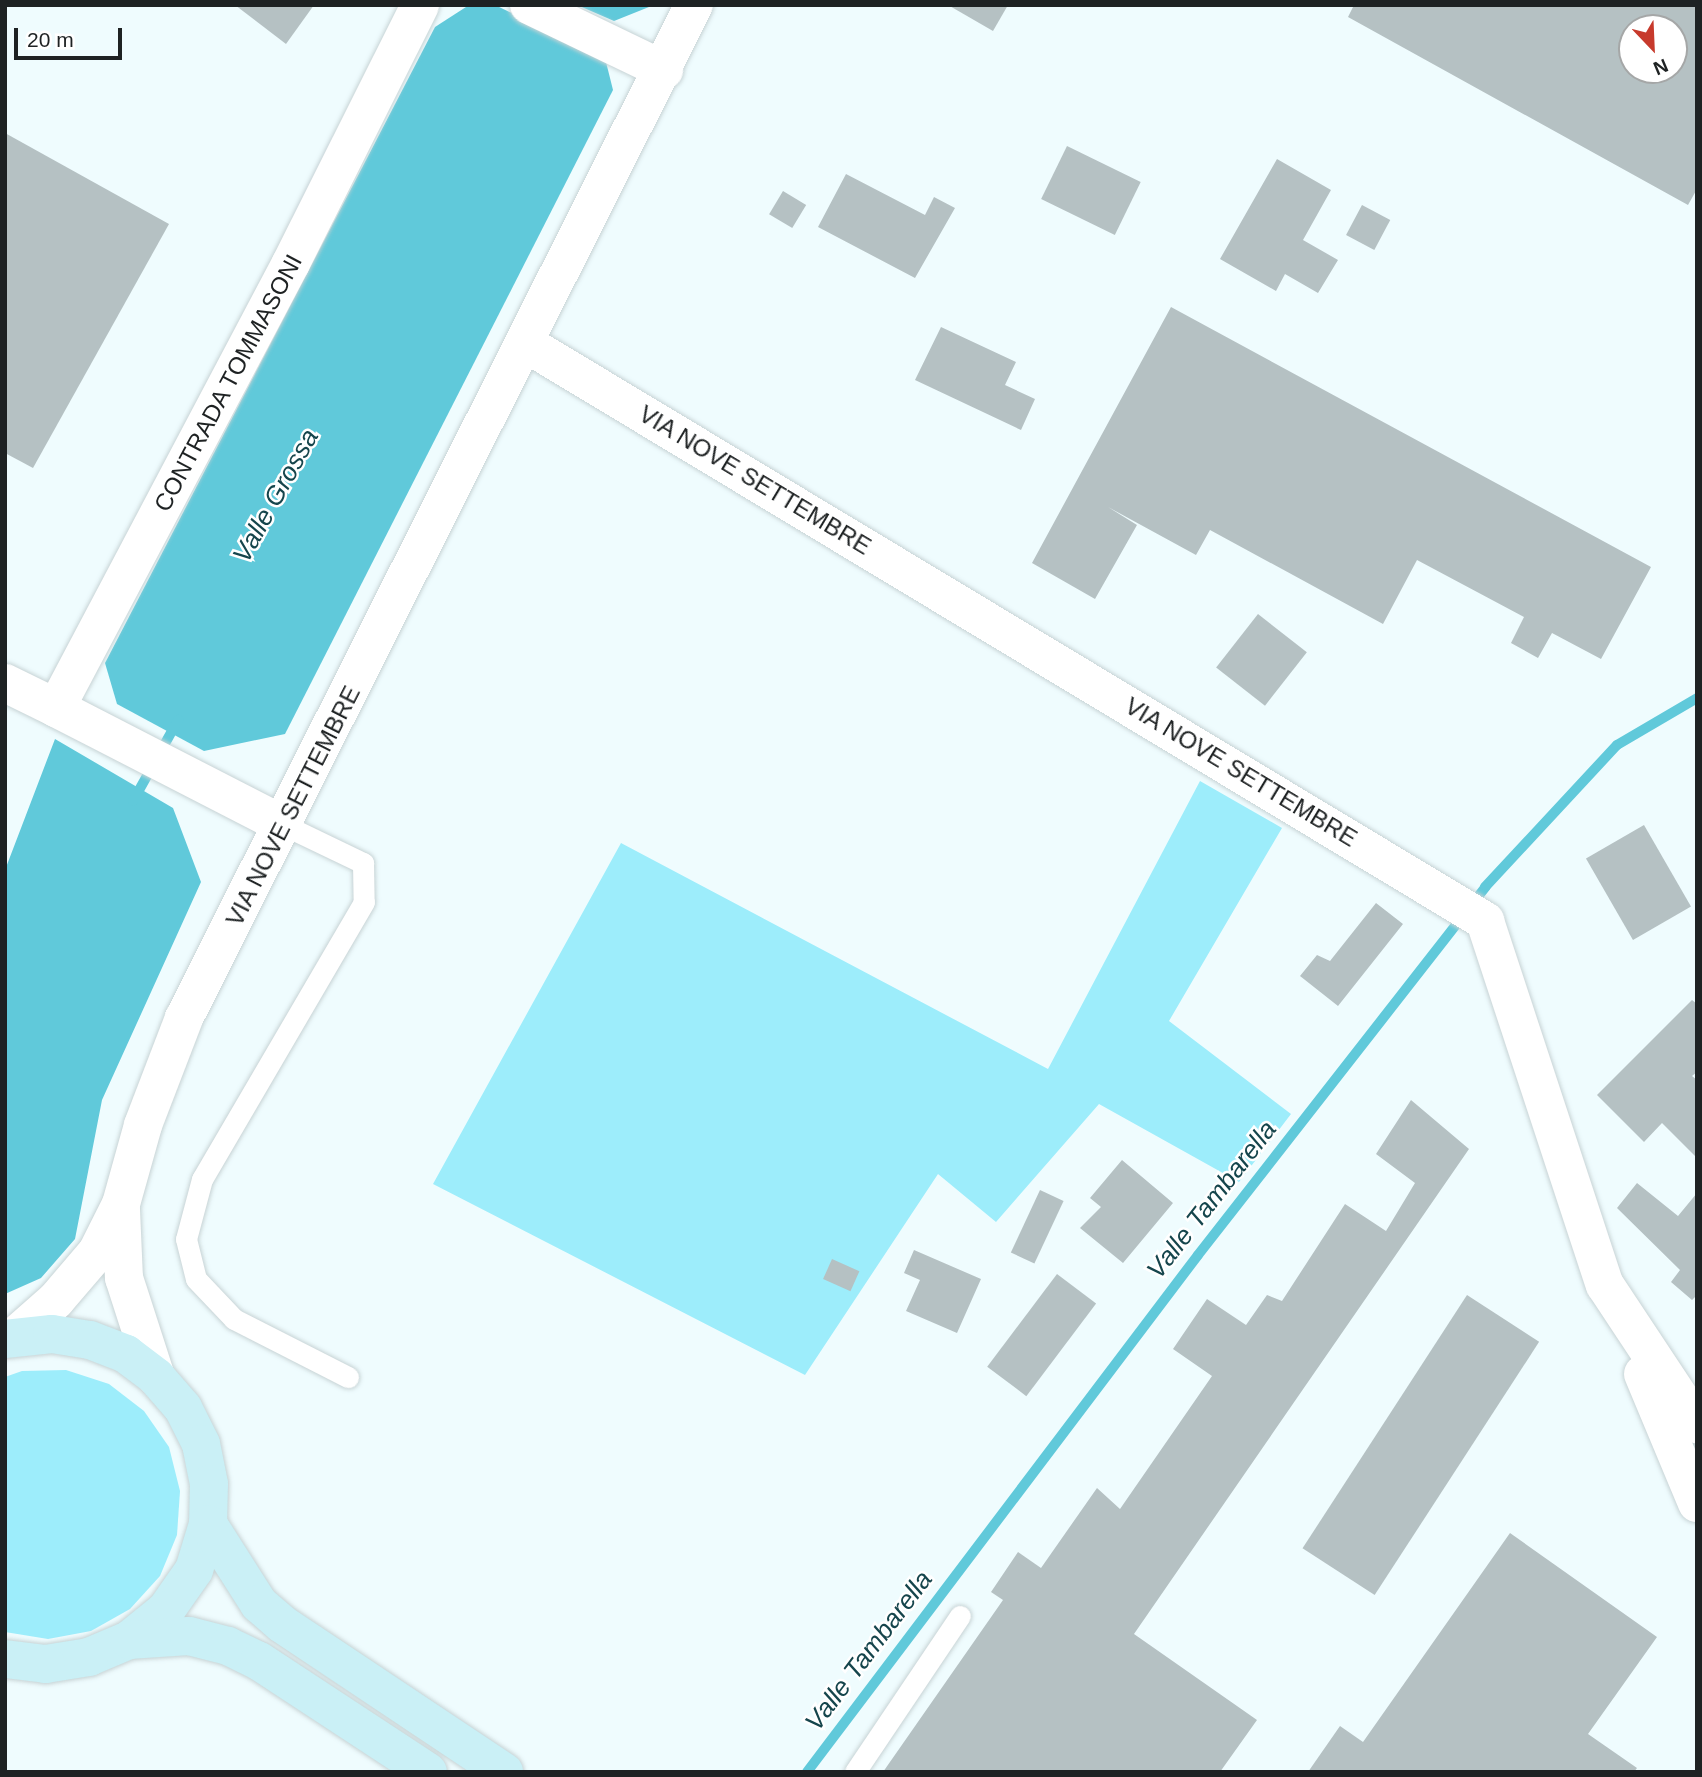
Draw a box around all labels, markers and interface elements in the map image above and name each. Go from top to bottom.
scale bar [18,14,126,58]
north arrow [1618,14,1688,84]
text: 20 m [27,28,74,51]
text: N [1650,55,1671,79]
street label: CONTRADA TOMMASONI [147,249,309,517]
street label: VIA NOVE SETTEMBRE [633,399,877,561]
water label: Valle Grossa [227,424,325,568]
street label: VIA NOVE SETTEMBRE [220,681,366,931]
street label: VIA NOVE SETTEMBRE [1119,691,1363,853]
water label: Valle Tambarella [1141,1115,1283,1285]
water label: Valle Tambarella [799,1565,939,1737]

